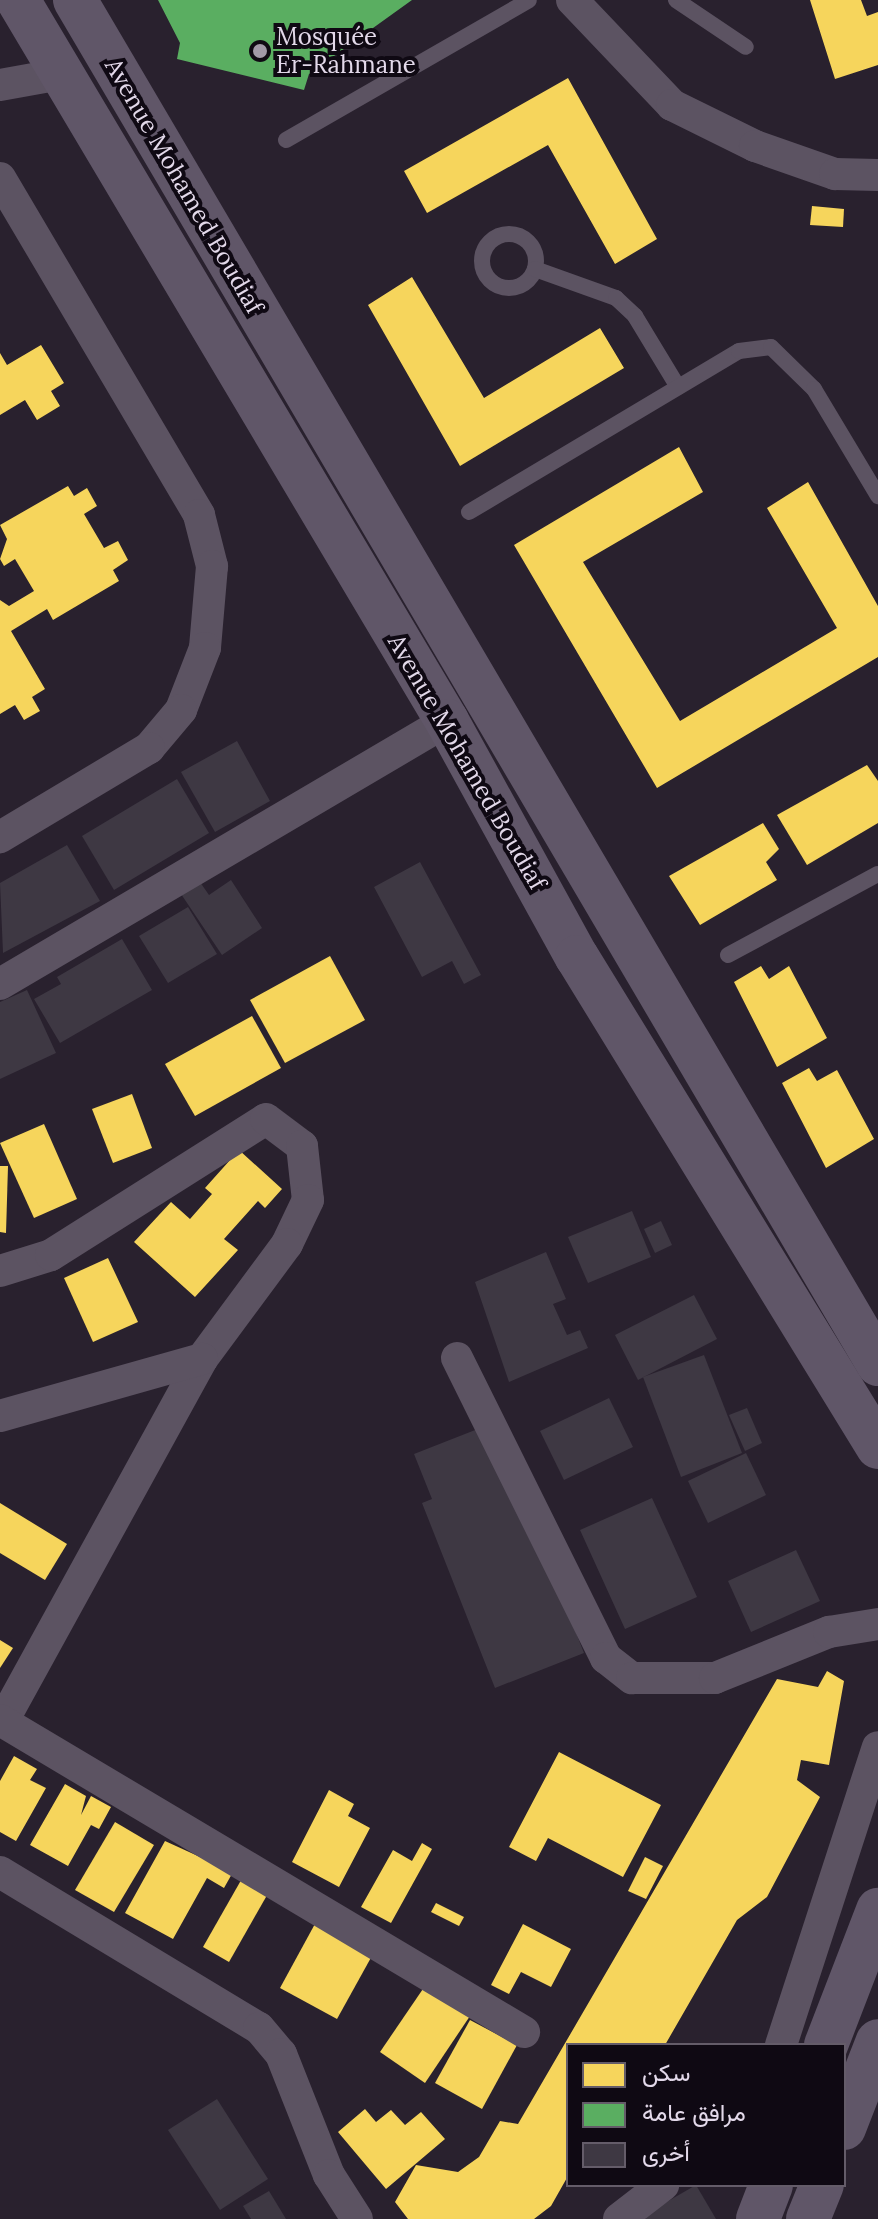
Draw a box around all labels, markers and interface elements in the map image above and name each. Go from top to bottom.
place label: Mosquée Er-Rahmane [276,23,416,79]
marker: Mosquée Er-Rahmane [251,42,269,60]
street label: Avenue Mohamed Boudiaf [99,53,269,319]
street label: Avenue Mohamed Boudiaf [382,629,552,895]
legend [566,2043,846,2187]
text: سكن [642,2057,691,2088]
text: مرافق عامة [642,2097,746,2128]
text: أخرى [642,2137,690,2168]

